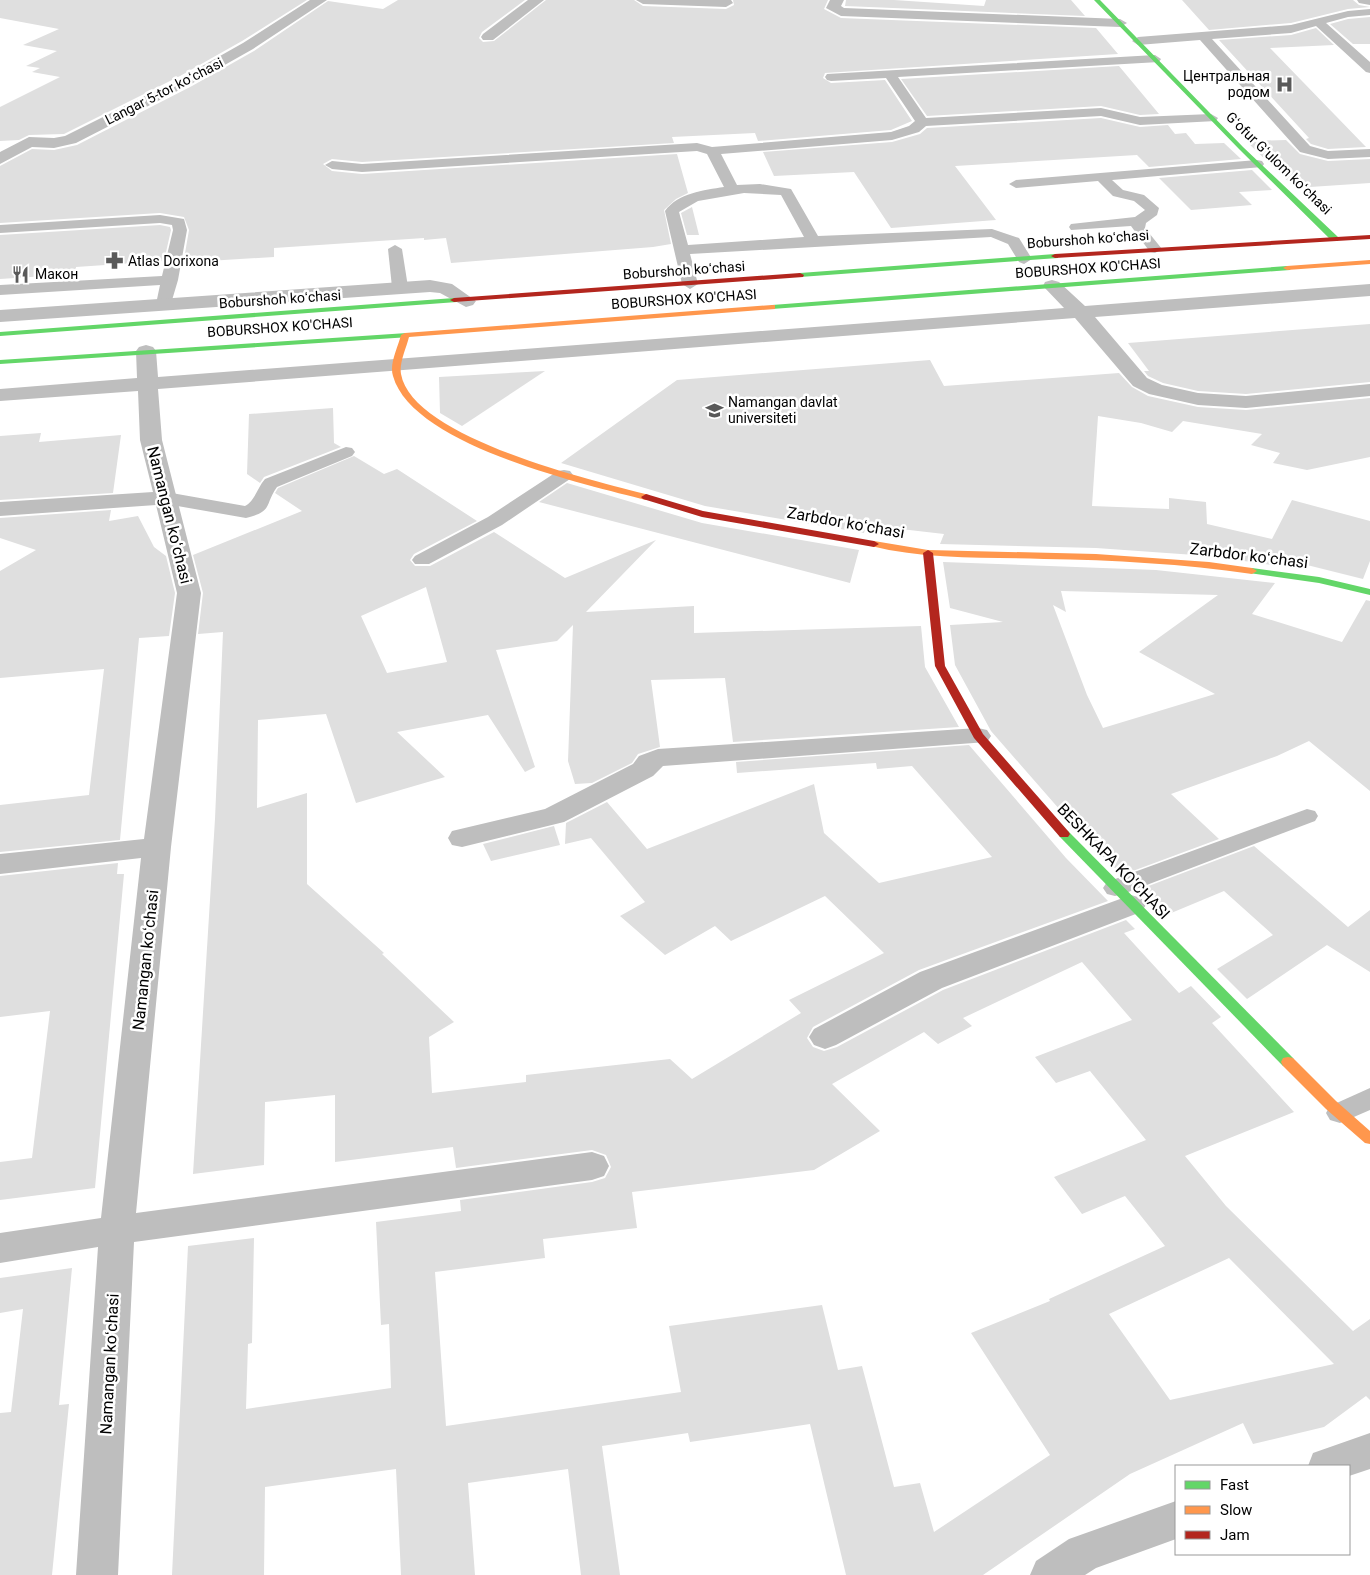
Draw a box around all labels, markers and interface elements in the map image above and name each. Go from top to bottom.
street label: Langar 5-tor koʻchasi [102,54,226,128]
place label: Центральная родом [1183,68,1270,100]
hospital icon: Центральная родом [1274,74,1294,94]
street label: Gʻofur Gʻulom koʻchasi [1223,108,1335,218]
street label: Boburshoh koʻchasi [1026,227,1150,251]
pharmacy icon: Atlas Dorixona [104,251,124,271]
place label: Atlas Dorixona [128,253,219,269]
street label: BOBURSHOX KO'CHASI [1015,255,1161,281]
street label: Boburshoh koʻchasi [622,258,746,282]
restaurant icon: Макон [11,264,31,284]
place label: Макон [35,266,78,282]
street label: BOBURSHOX KO'CHASI [611,286,757,312]
street label: Boburshoh koʻchasi [218,287,342,311]
street label: BOBURSHOX KO'CHASI [207,314,353,340]
place label: Namangan davlat universiteti [728,394,838,426]
school or university icon: Namangan davlat universiteti [704,400,724,420]
street label: Namangan koʻchasi [143,444,196,586]
street label: Zarbdor koʻchasi [786,503,906,542]
street label: Zarbdor koʻchasi [1189,539,1309,572]
street label: BESHKAPA KO'CHASI [1053,799,1174,923]
street label: Namangan koʻchasi [129,889,162,1031]
street label: Namangan koʻchasi [96,1293,123,1435]
legend [1175,1465,1350,1555]
text: Fast [1220,1476,1249,1494]
text: Slow [1220,1501,1252,1519]
text: Jam [1220,1526,1250,1544]

